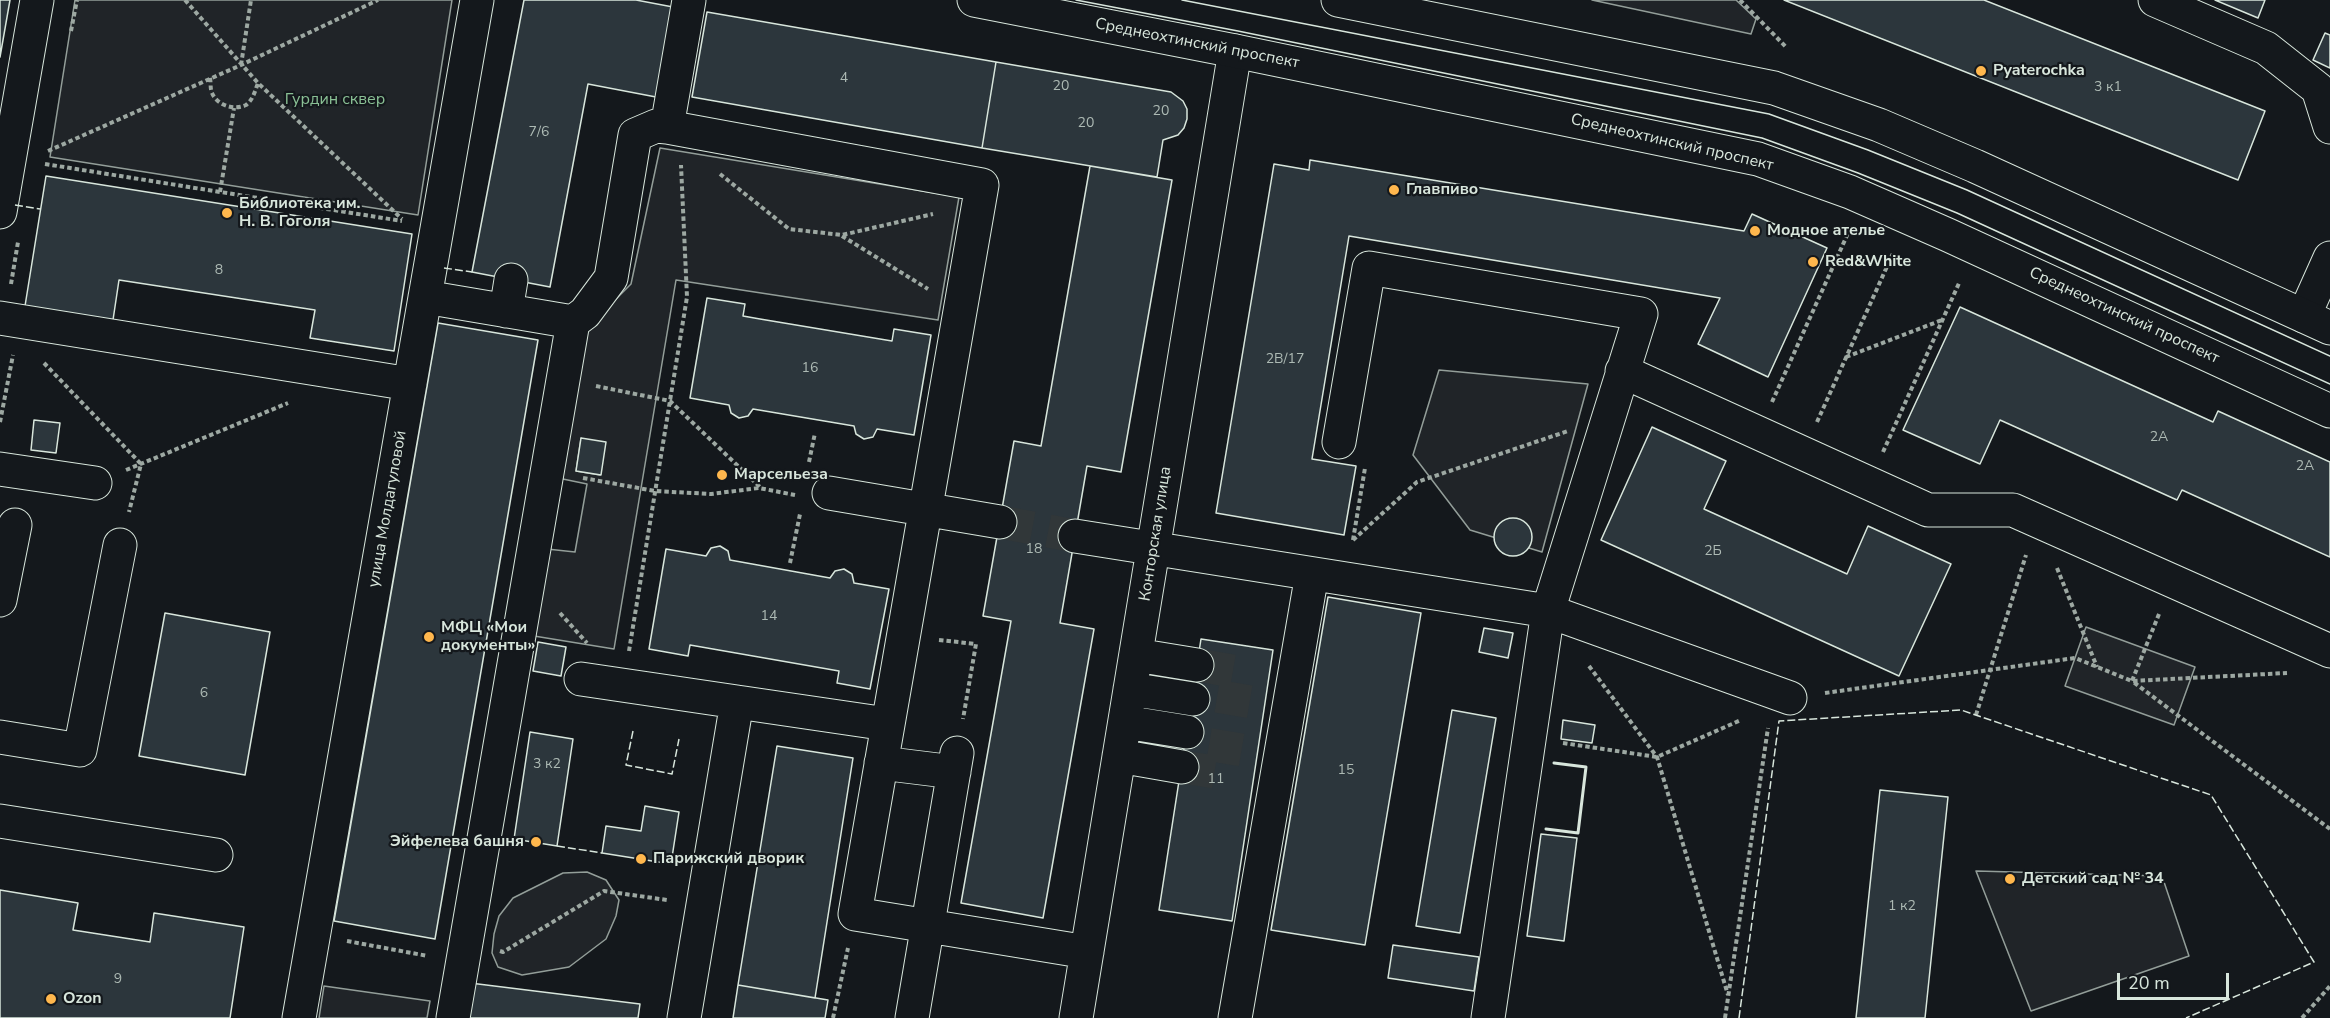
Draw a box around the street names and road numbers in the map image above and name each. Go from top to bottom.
street label: Среднеохтинский проспект [1093,15,1301,73]
street label: Среднеохтинский проспект [1569,110,1775,176]
street label: Среднеохтинский проспект [2026,263,2222,369]
street label: улица Молдагуловой [365,429,411,589]
street label: Конторская улица [1136,465,1176,603]

